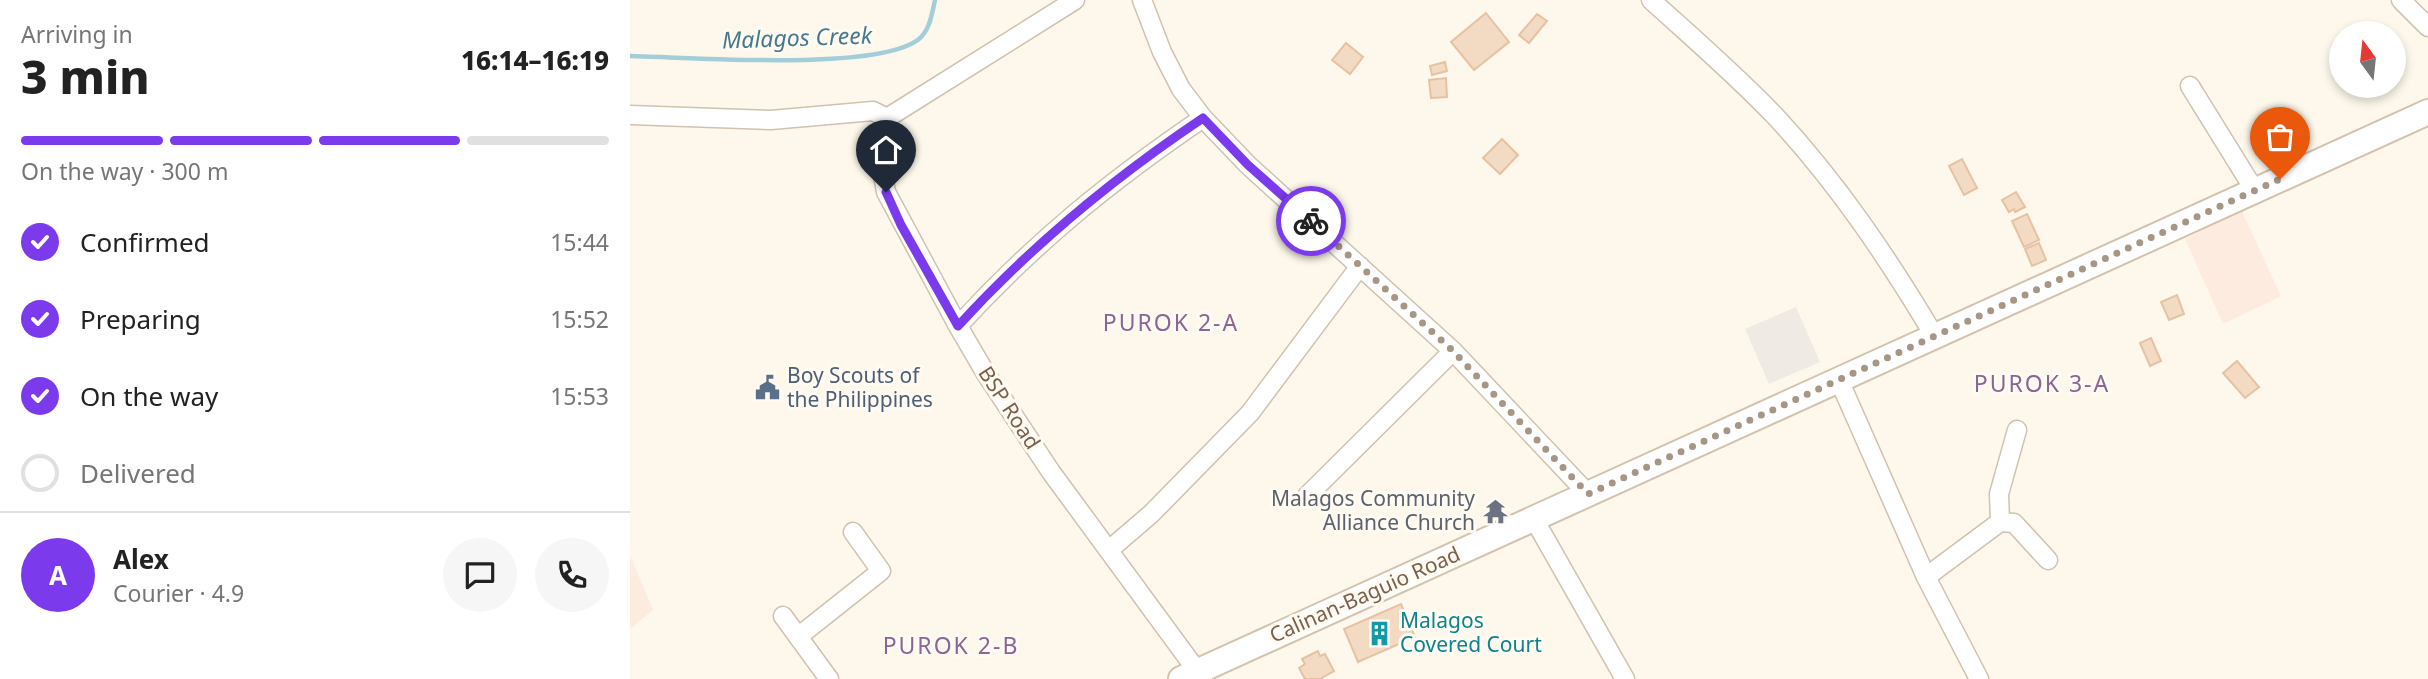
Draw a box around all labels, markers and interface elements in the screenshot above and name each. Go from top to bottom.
text: Arriving in [21,18,133,50]
water label: Malagos Creek [721,18,874,56]
north arrow [2329,21,2406,98]
map controls [2329,21,2406,98]
text: 16:14–16:19 [461,42,609,78]
text: 3 min [21,45,150,107]
pin [2250,107,2310,179]
icon: bag [2261,118,2299,156]
pin [856,120,916,192]
icon: home [867,131,905,169]
text: On the way · 300 m [21,155,228,187]
courier [1276,186,1346,256]
icon: bike [1292,202,1330,240]
icon: check [21,223,59,261]
text: Confirmed [80,224,210,260]
text: 15:44 [550,226,609,258]
icon: check [21,300,59,338]
text: Preparing [80,301,201,337]
text: 15:52 [550,303,609,335]
district label: PUROK 2-A [1103,306,1239,338]
street label: BSP Road [973,360,1047,454]
place label: Boy Scouts of the Philippines [787,361,933,413]
district label: PUROK 3-A [1974,367,2110,399]
public building icon: Boy Scouts of the Philippines [753,374,781,402]
icon: check [21,377,59,415]
text: On the way [80,378,218,414]
text: 15:53 [550,380,609,412]
text: Delivered [80,455,196,491]
place label: Malagos Community Alliance Church [1271,484,1475,536]
temple icon: Malagos Community Alliance Church [1481,497,1509,525]
button: chat [443,538,517,612]
button: phone [535,538,609,612]
street label: Calinan-Baguio Road [1265,539,1464,649]
text: Alex [113,541,169,577]
text: A [49,557,67,593]
text: Courier · 4.9 [113,577,244,609]
place label: Malagos Covered Court [1400,606,1542,658]
building icon: Malagos Covered Court [1366,619,1394,647]
district label: PUROK 2-B [883,629,1019,661]

